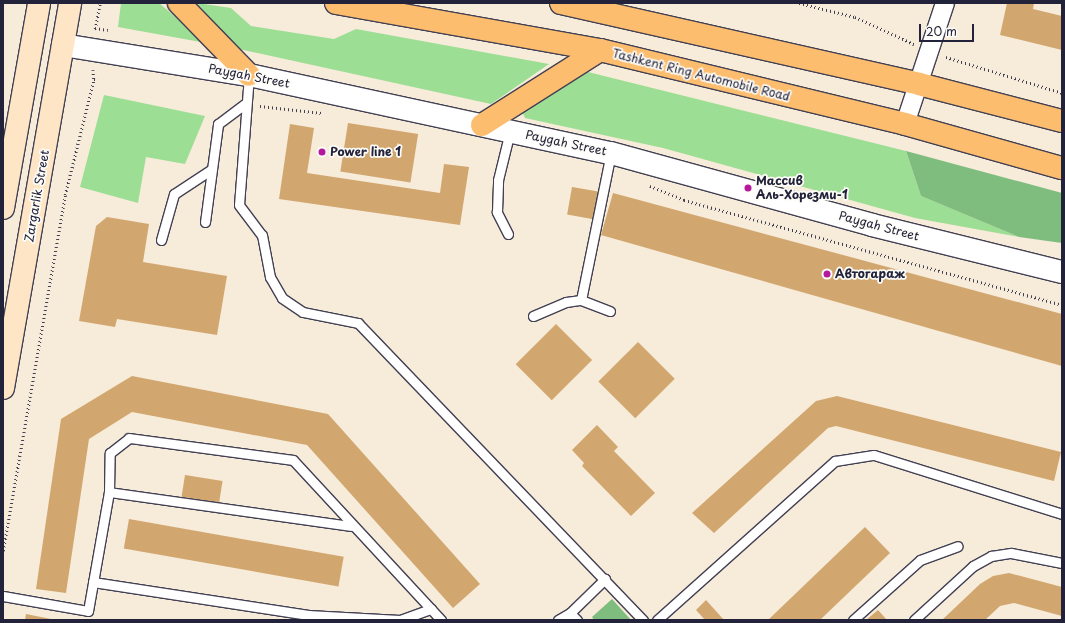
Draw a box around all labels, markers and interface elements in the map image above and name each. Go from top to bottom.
scale bar [921,16,976,42]
text: 20 m [926,22,957,40]
street label: Tashkent Ring Automobile Road [610,46,792,104]
street label: Paygah Street [207,61,291,91]
street label: Paygah Street [524,127,608,159]
place label: Power line 1 [330,145,402,159]
marker: Power line 1 [317,147,327,157]
street label: Zargarlik Street [22,148,52,244]
place label: Массив Аль-Хорезми-1 [756,174,848,202]
marker: Массив Аль-Хорезми-1 [743,183,753,193]
street label: Paygah Street [837,208,921,244]
place label: Автогараж [835,267,905,281]
marker: Автогараж [822,269,832,279]

